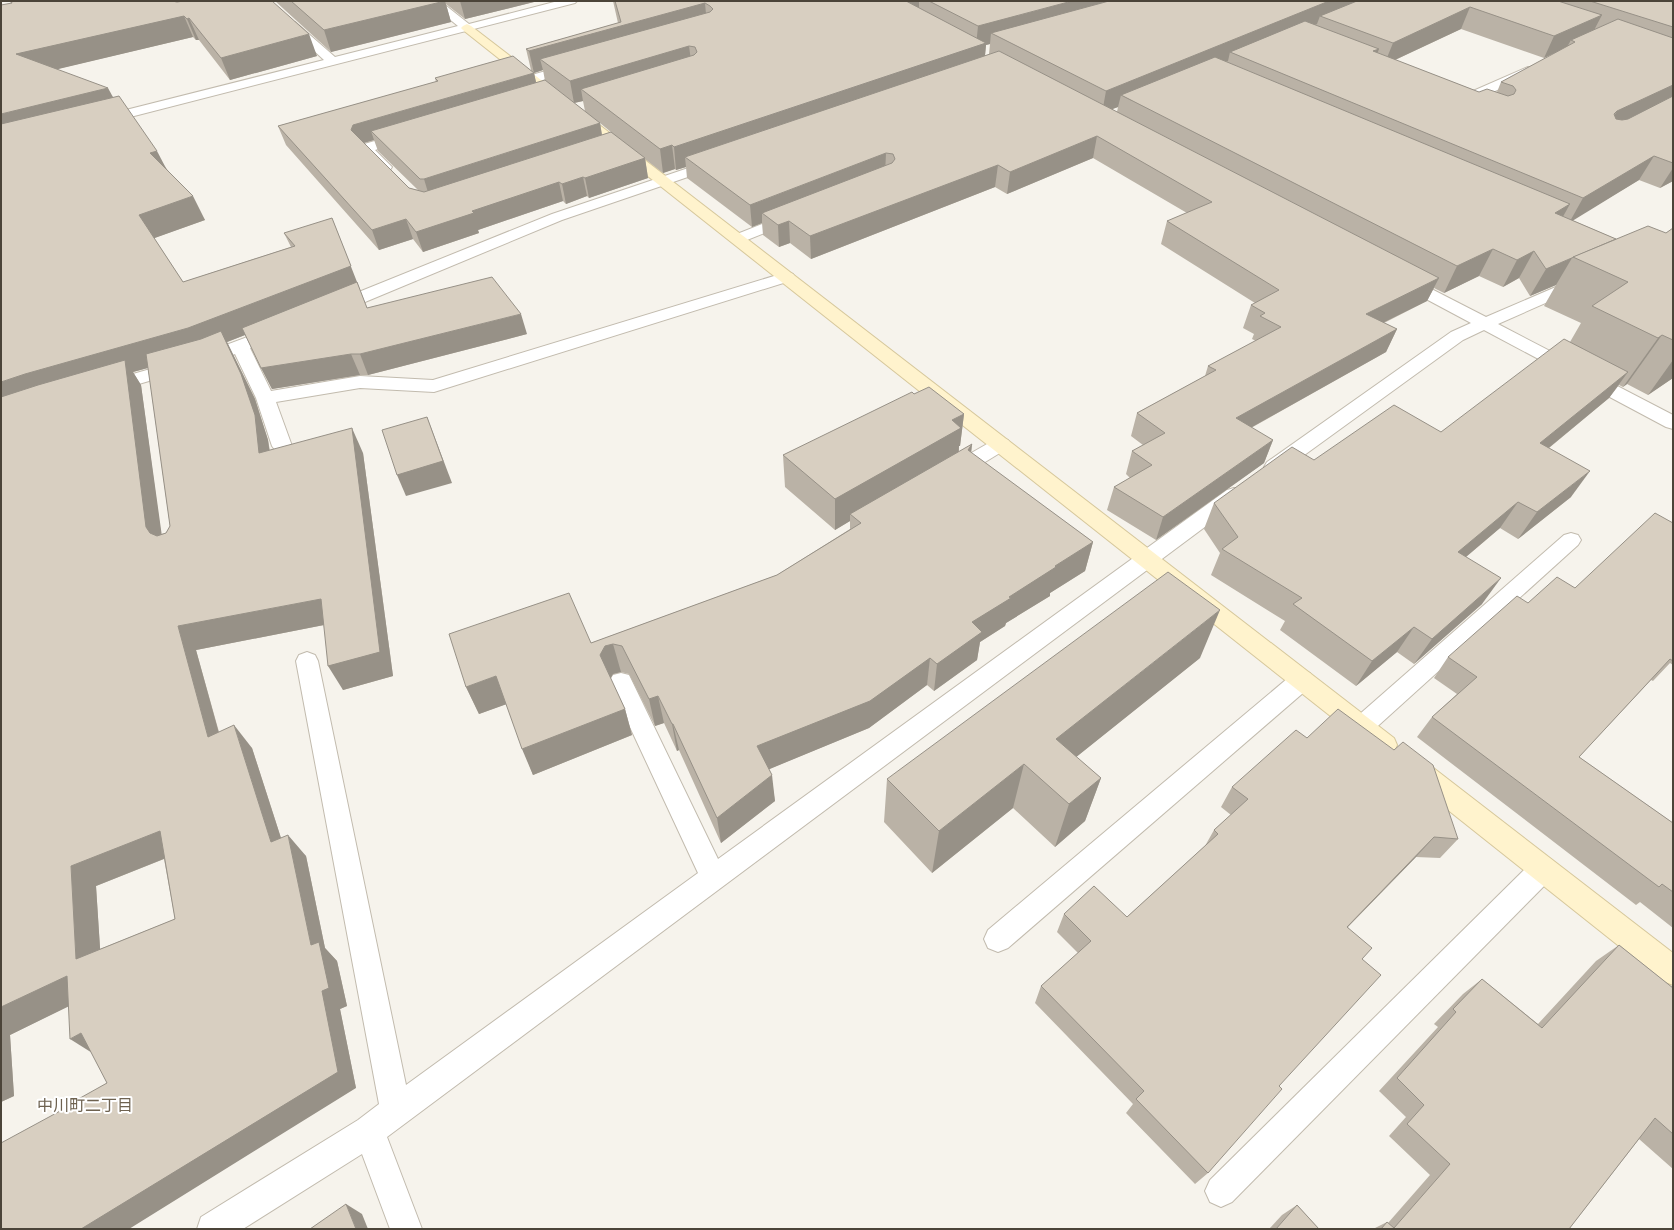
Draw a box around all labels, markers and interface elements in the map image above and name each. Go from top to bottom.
district label: 中川町二丁目 [37,1096,133,1115]

